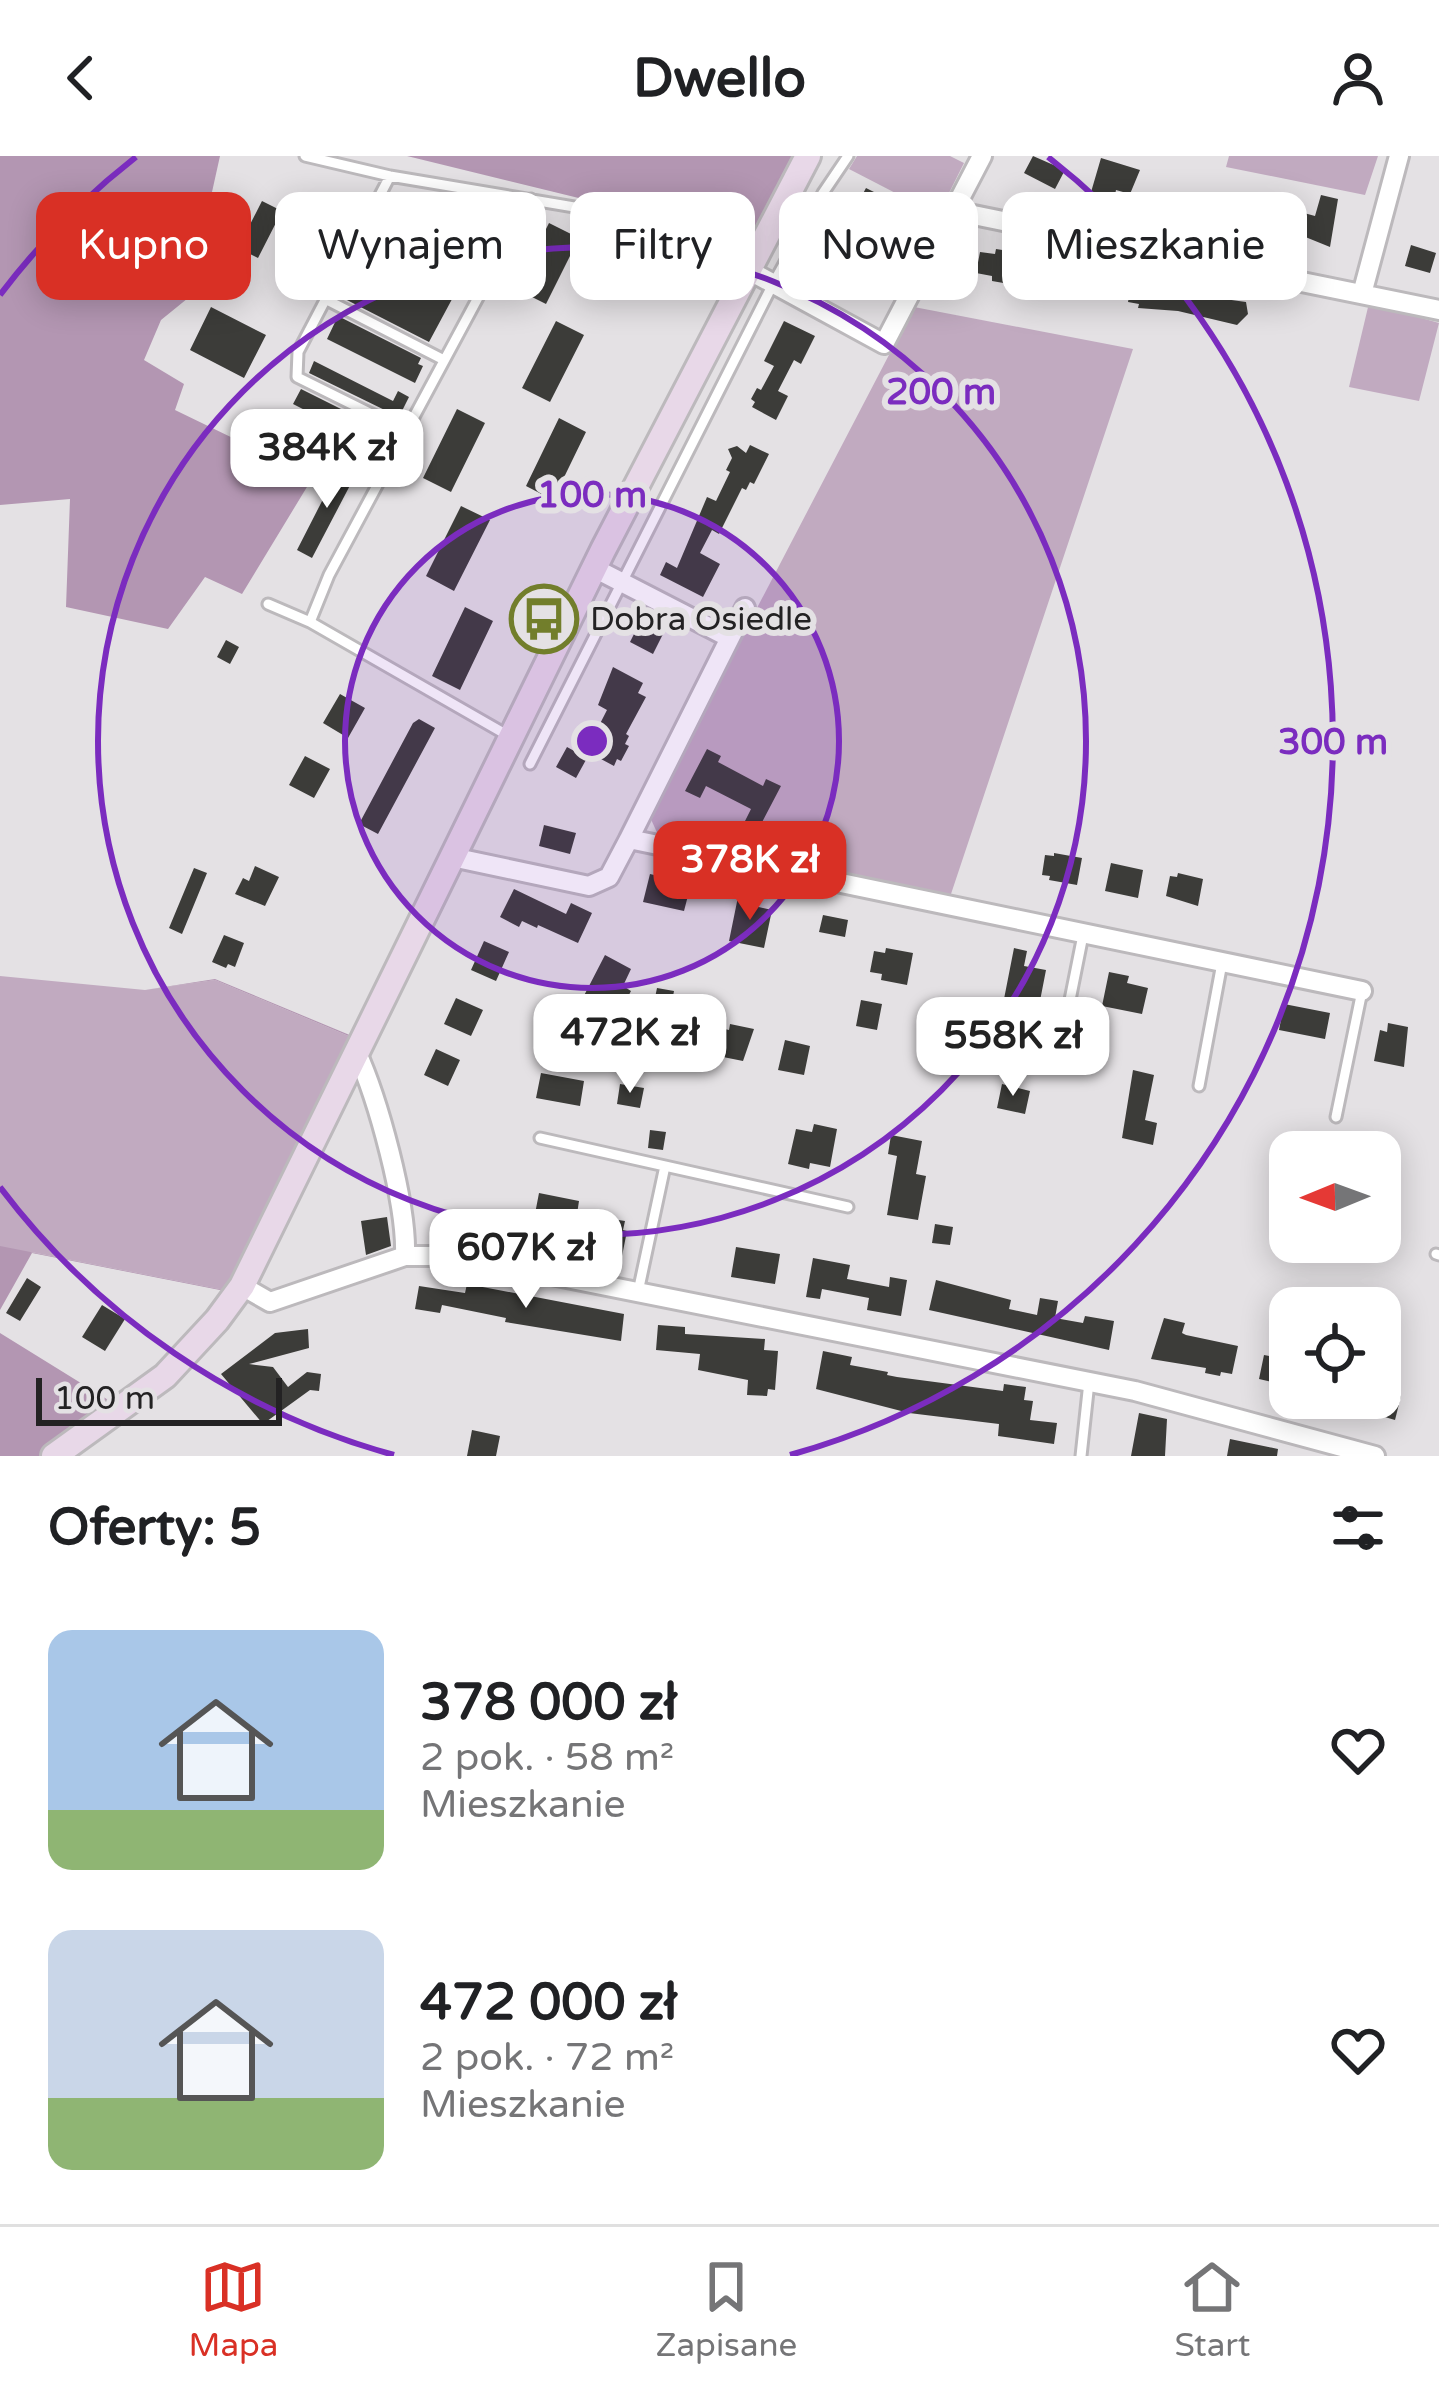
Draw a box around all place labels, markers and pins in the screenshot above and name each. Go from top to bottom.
pin: 384K zł [216,409,438,511]
bus stop icon: Dobra Osiedle [509,584,579,654]
place label: Dobra Osiedle [590,600,812,639]
centre of rings [571,720,613,762]
pin: 378K zł [639,821,861,923]
pin: 472K zł [519,994,741,1096]
pin: 558K zł [902,997,1124,1099]
pin: 607K zł [415,1209,637,1311]

